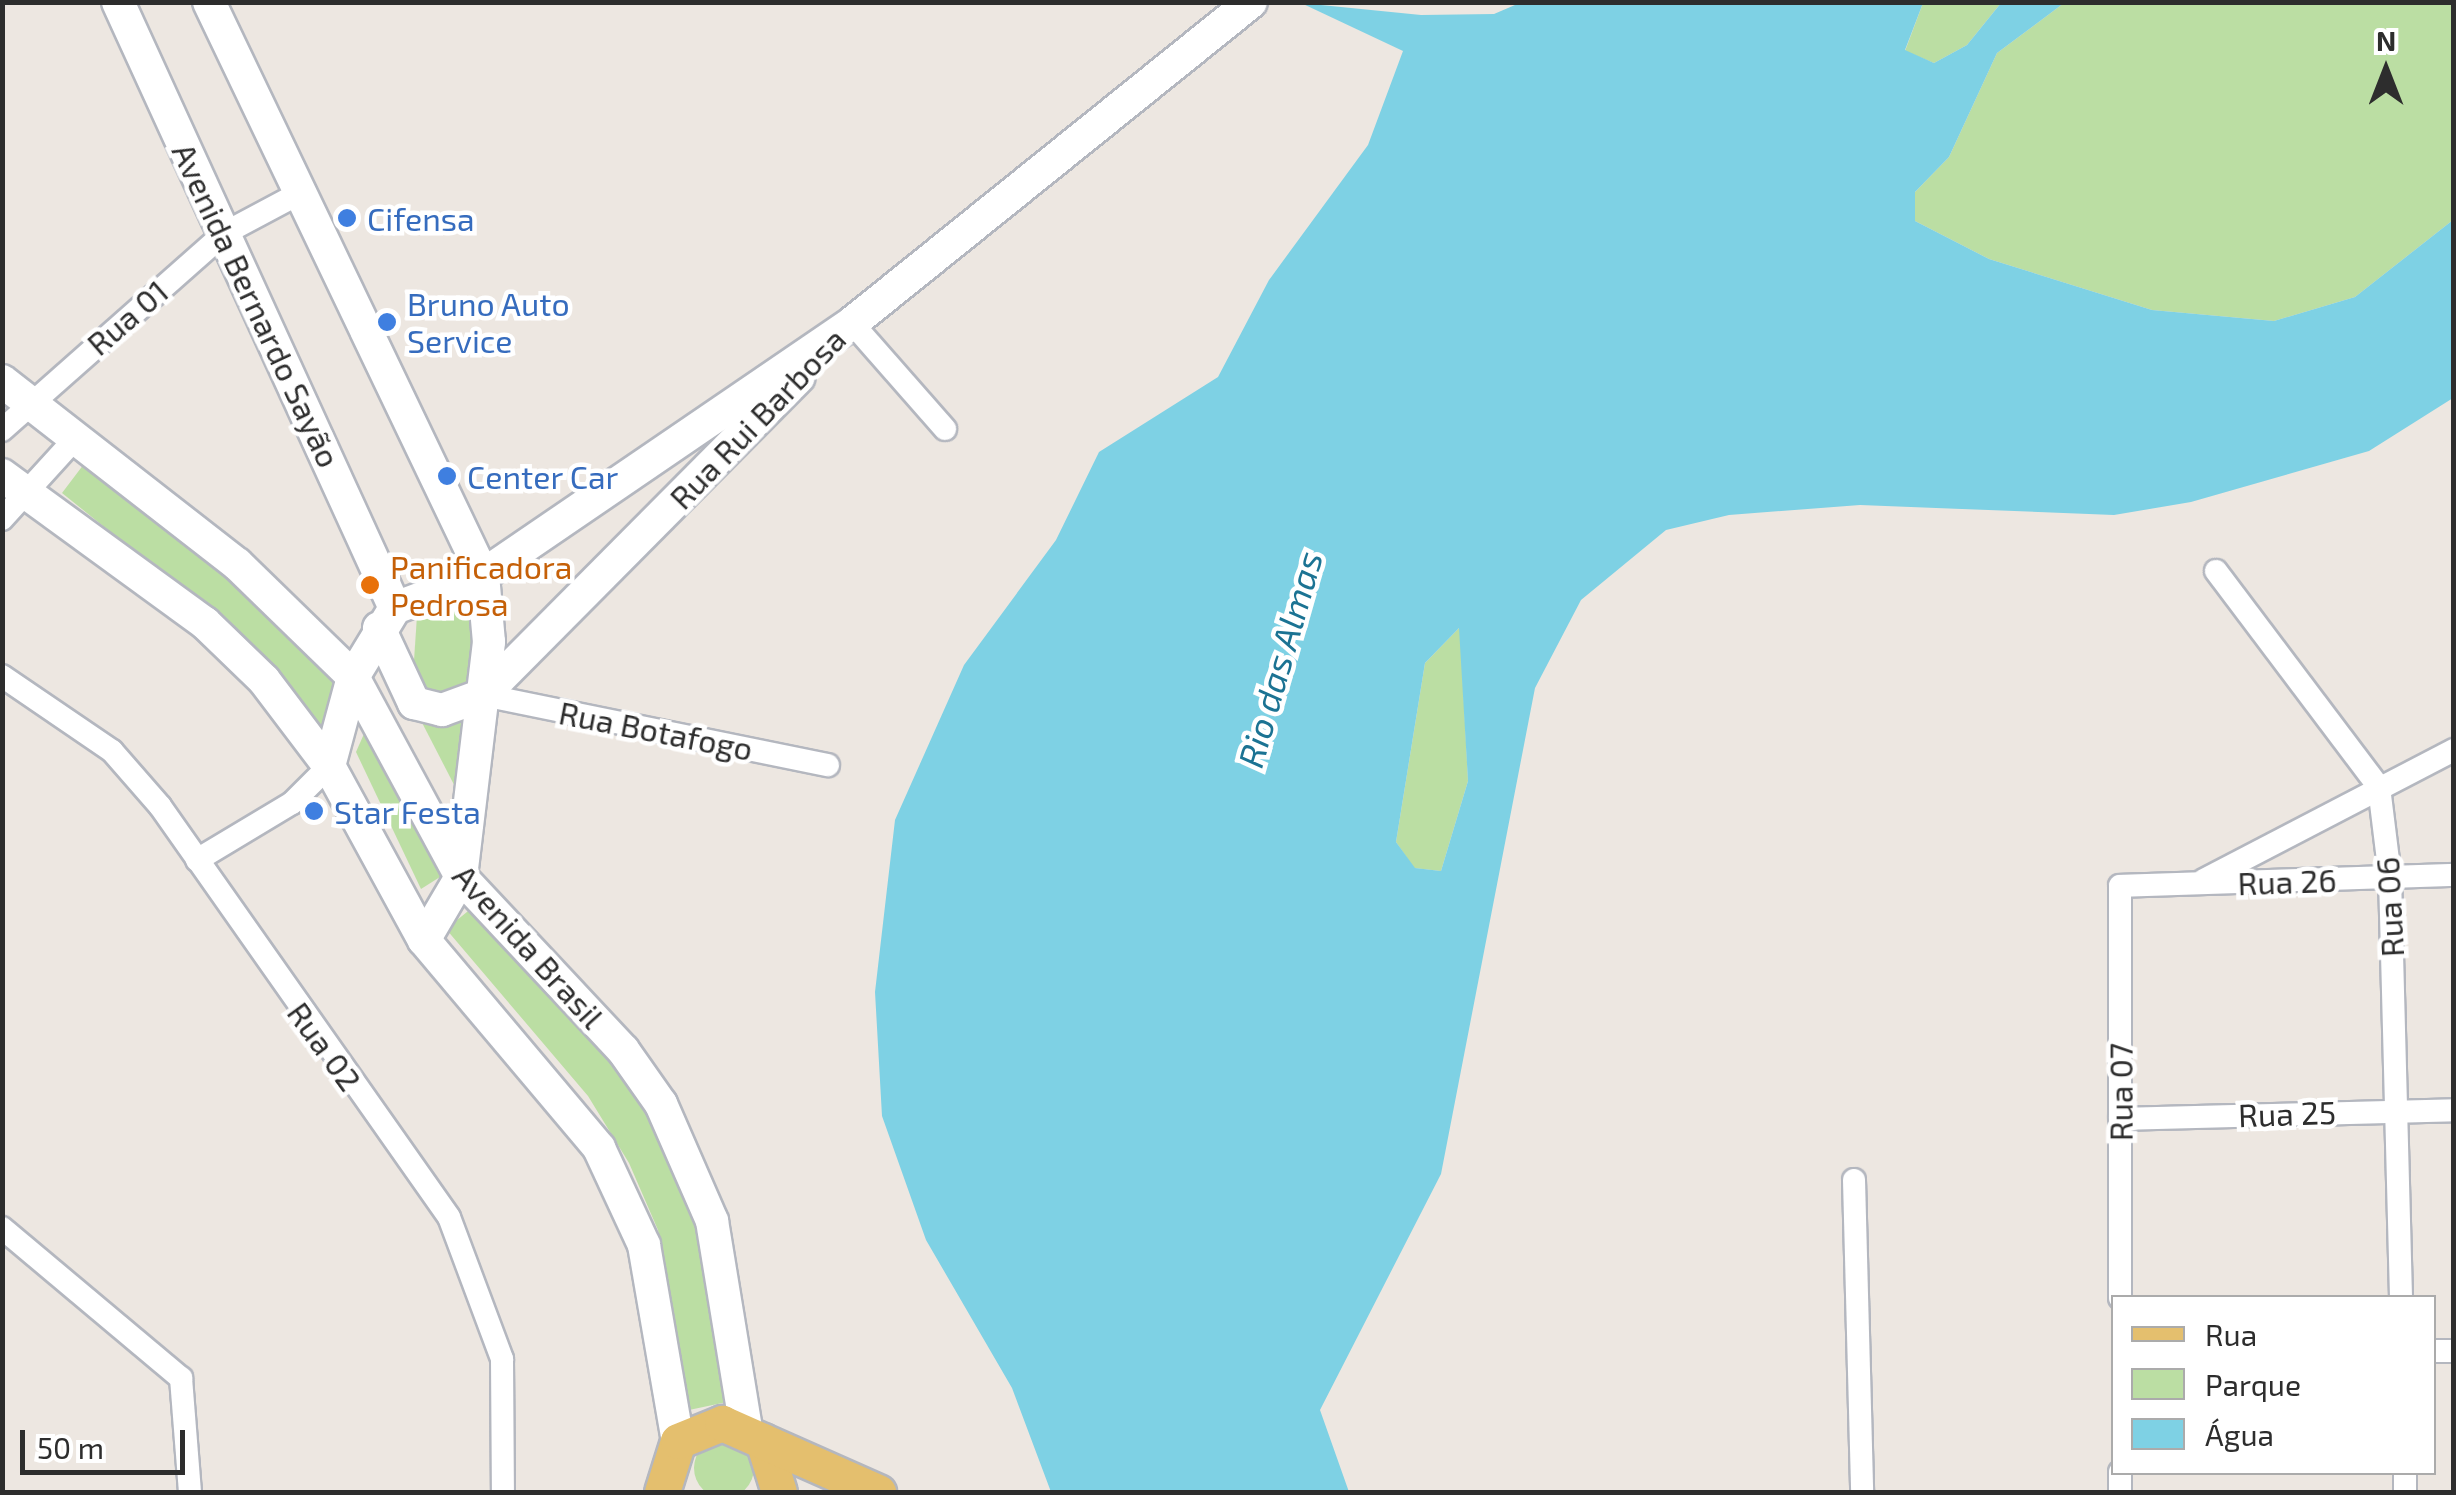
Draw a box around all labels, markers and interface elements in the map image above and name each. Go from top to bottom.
north arrow [2336,20,2436,120]
text: N [2376,23,2396,57]
street label: Avenida Bernardo Sayão [165,137,349,473]
place label: Cifensa [367,199,475,237]
marker: Cifensa [336,207,358,229]
street label: Rua 01 [79,271,175,363]
place label: Bruno Auto Service [407,285,570,360]
marker: Bruno Auto Service [376,311,398,333]
street label: Rua Rui Barbosa [661,320,853,516]
place label: Center Car [467,457,619,495]
marker: Center Car [436,465,458,487]
water label: Rio das Almas [1228,546,1330,772]
place label: Panificadora Pedrosa [390,548,572,623]
marker: Panificadora Pedrosa [359,574,381,596]
street label: Rua Botafogo [556,692,756,768]
place label: Star Festa [334,792,481,830]
marker: Star Festa [303,800,325,822]
street label: Avenida Brasil [446,856,612,1036]
street label: Rua 06 [2367,856,2411,958]
street label: Rua 26 [2237,860,2337,902]
street label: Rua 02 [280,994,370,1098]
street label: Rua 07 [2101,1043,2139,1141]
street label: Rua 25 [2237,1092,2337,1134]
legend [2111,1295,2436,1475]
text: Rua [2205,1316,2257,1352]
text: Parque [2205,1366,2301,1402]
scale bar [25,1410,190,1472]
text: Água [2205,1416,2274,1452]
text: 50 m [37,1429,104,1465]

